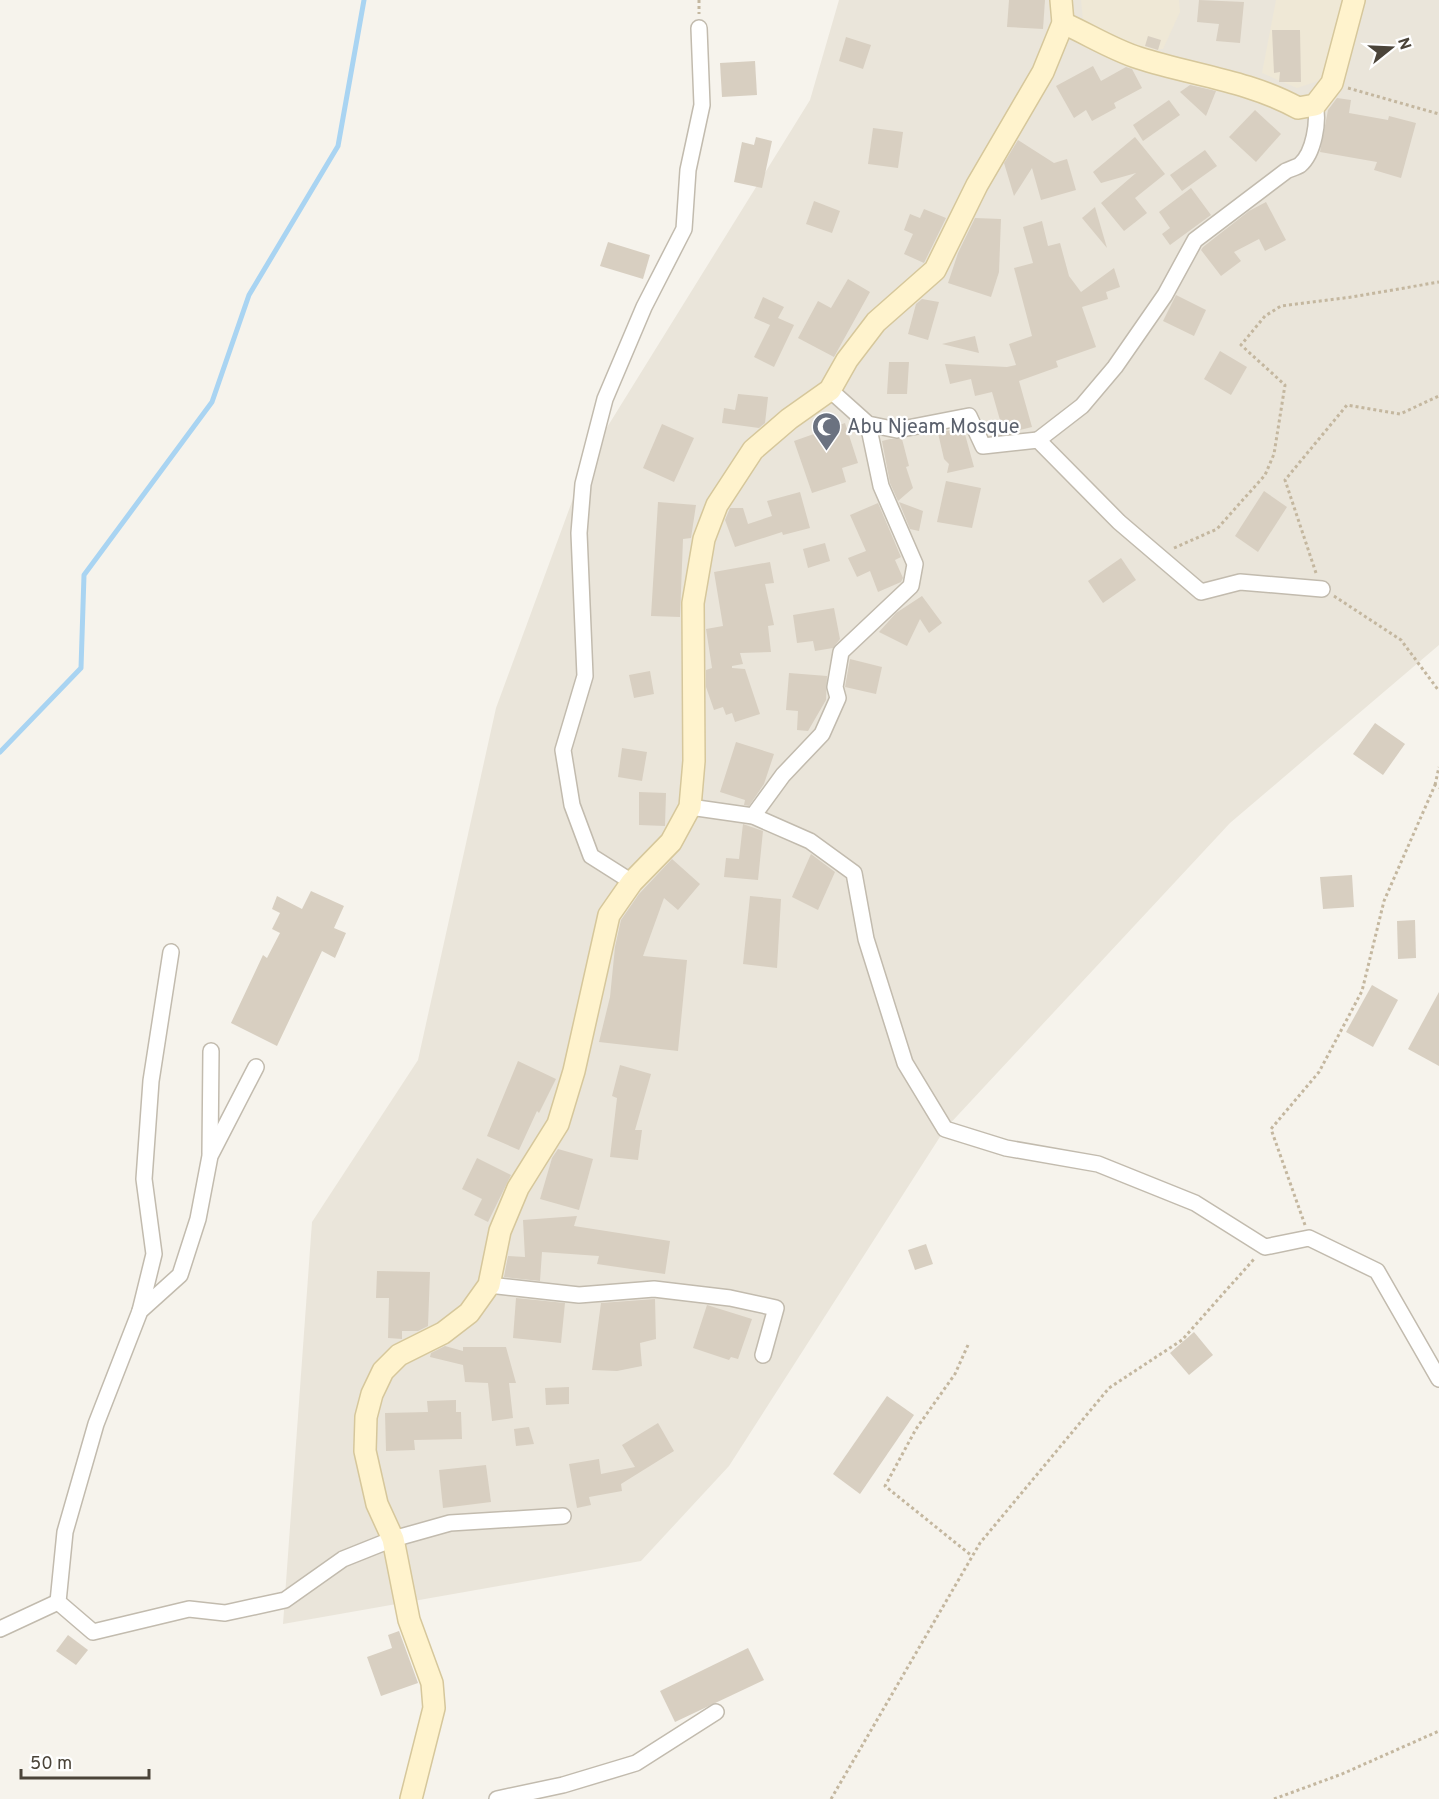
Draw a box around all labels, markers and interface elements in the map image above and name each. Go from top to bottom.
north arrow [1361,18,1421,78]
text: N [1392,35,1415,53]
mosque icon: Abu Njeam Mosque [810,410,842,452]
place label: Abu Njeam Mosque [847,415,1020,441]
scale bar [21,1742,148,1780]
text: 50 m [30,1753,72,1776]

